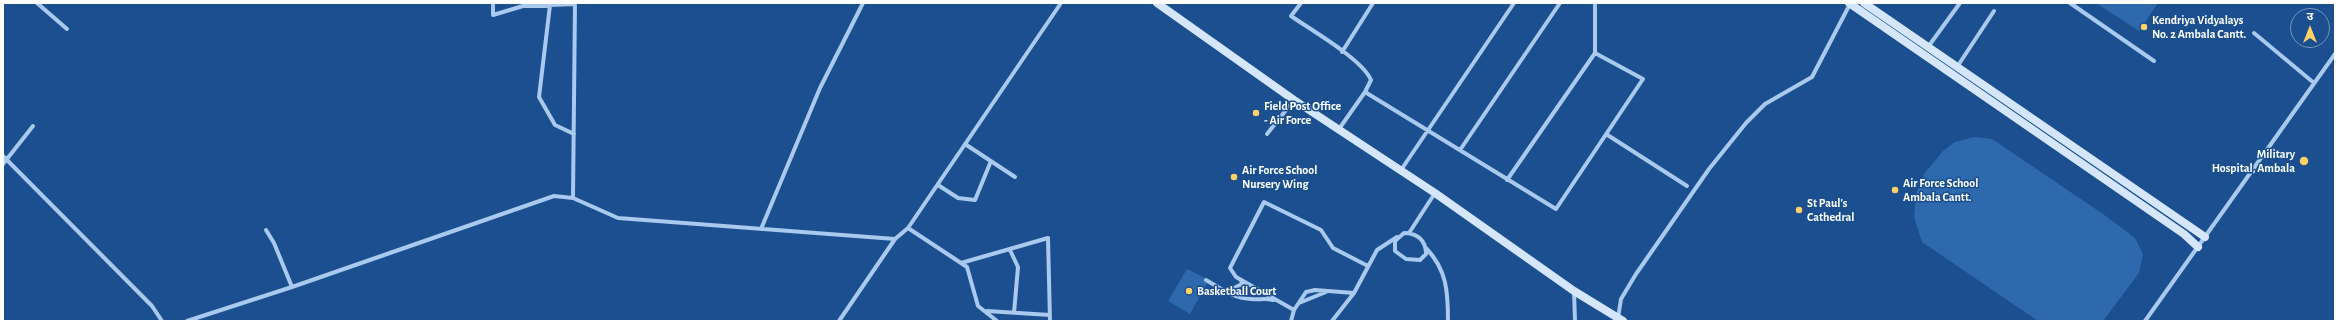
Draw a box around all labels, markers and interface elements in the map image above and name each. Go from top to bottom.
north arrow [2290,8,2330,48]
text: उ [2307,11,2313,22]
place label: Kendriya Vidyalays No. 2 Ambala Cantt. [2152,13,2246,41]
marker: Kendriya Vidyalays No. 2 Ambala Cantt. [2139,22,2149,32]
place label: Field Post Office - Air Force [1264,99,1341,127]
marker: Field Post Office - Air Force [1251,108,1261,118]
place label: Military Hospital, Ambala [2212,147,2295,175]
marker: Military Hospital, Ambala [2298,155,2310,167]
place label: Air Force School Nursery Wing [1242,163,1317,191]
marker: Air Force School Nursery Wing [1229,172,1239,182]
place label: Air Force School Ambala Cantt. [1903,176,1978,204]
marker: Air Force School Ambala Cantt. [1890,185,1900,195]
place label: St Paul's Cathedral [1807,196,1854,224]
marker: St Paul's Cathedral [1794,205,1804,215]
place label: Basketball Court [1197,284,1276,298]
marker: Basketball Court [1184,286,1194,296]

